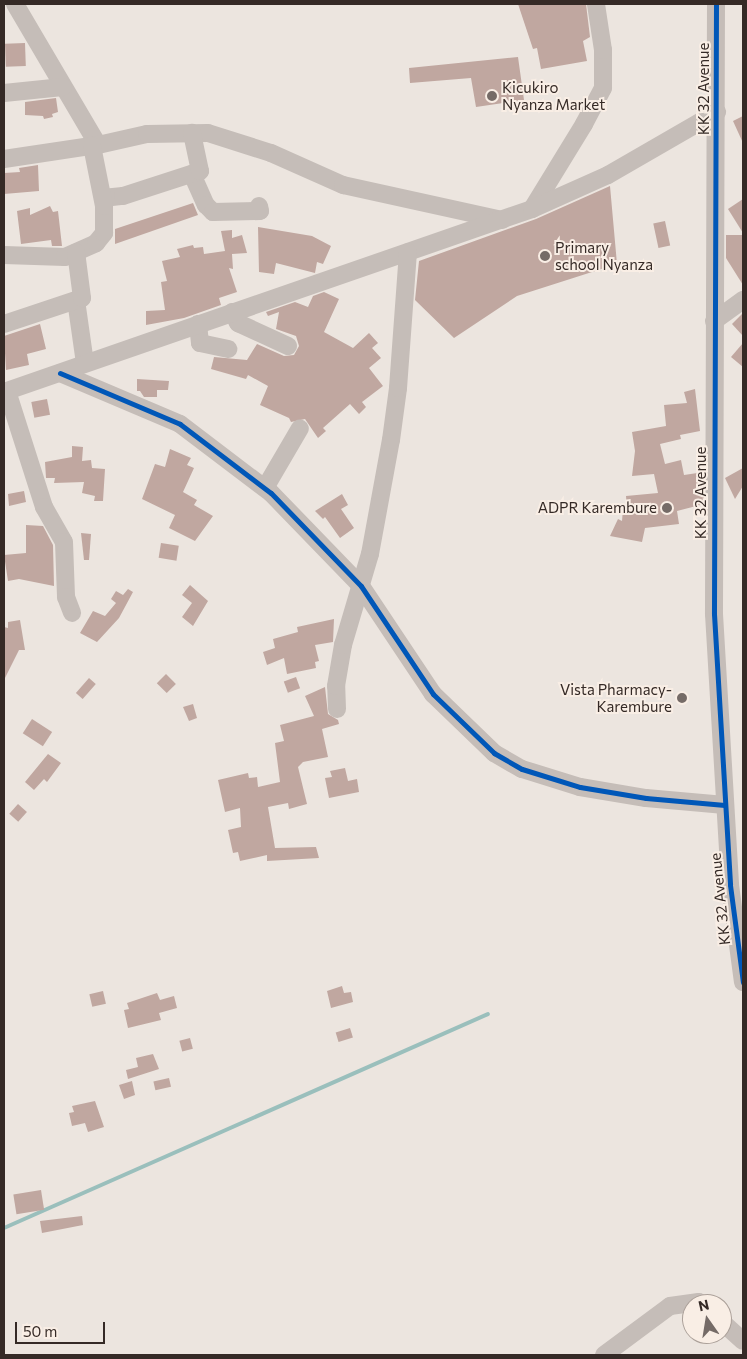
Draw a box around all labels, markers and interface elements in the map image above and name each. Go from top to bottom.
street label: KK 32 Avenue [695,43,713,135]
place label: Kicukiro Nyanza Market [502,78,605,113]
marker: Kicukiro Nyanza Market [486,90,498,102]
place label: Primary school Nyanza [555,238,653,273]
marker: Primary school Nyanza [539,250,551,262]
street label: KK 32 Avenue [692,447,710,539]
place label: ADPR Karembure [538,499,657,517]
marker: ADPR Karembure [661,502,673,514]
place label: Vista Pharmacy- Karembure [560,680,672,715]
marker: Vista Pharmacy- Karembure [676,692,688,704]
street label: KK 32 Avenue [706,852,734,946]
north arrow [682,1294,732,1344]
text: N [697,1295,711,1314]
scale bar [18,1312,108,1344]
text: 50 m [23,1322,57,1340]

